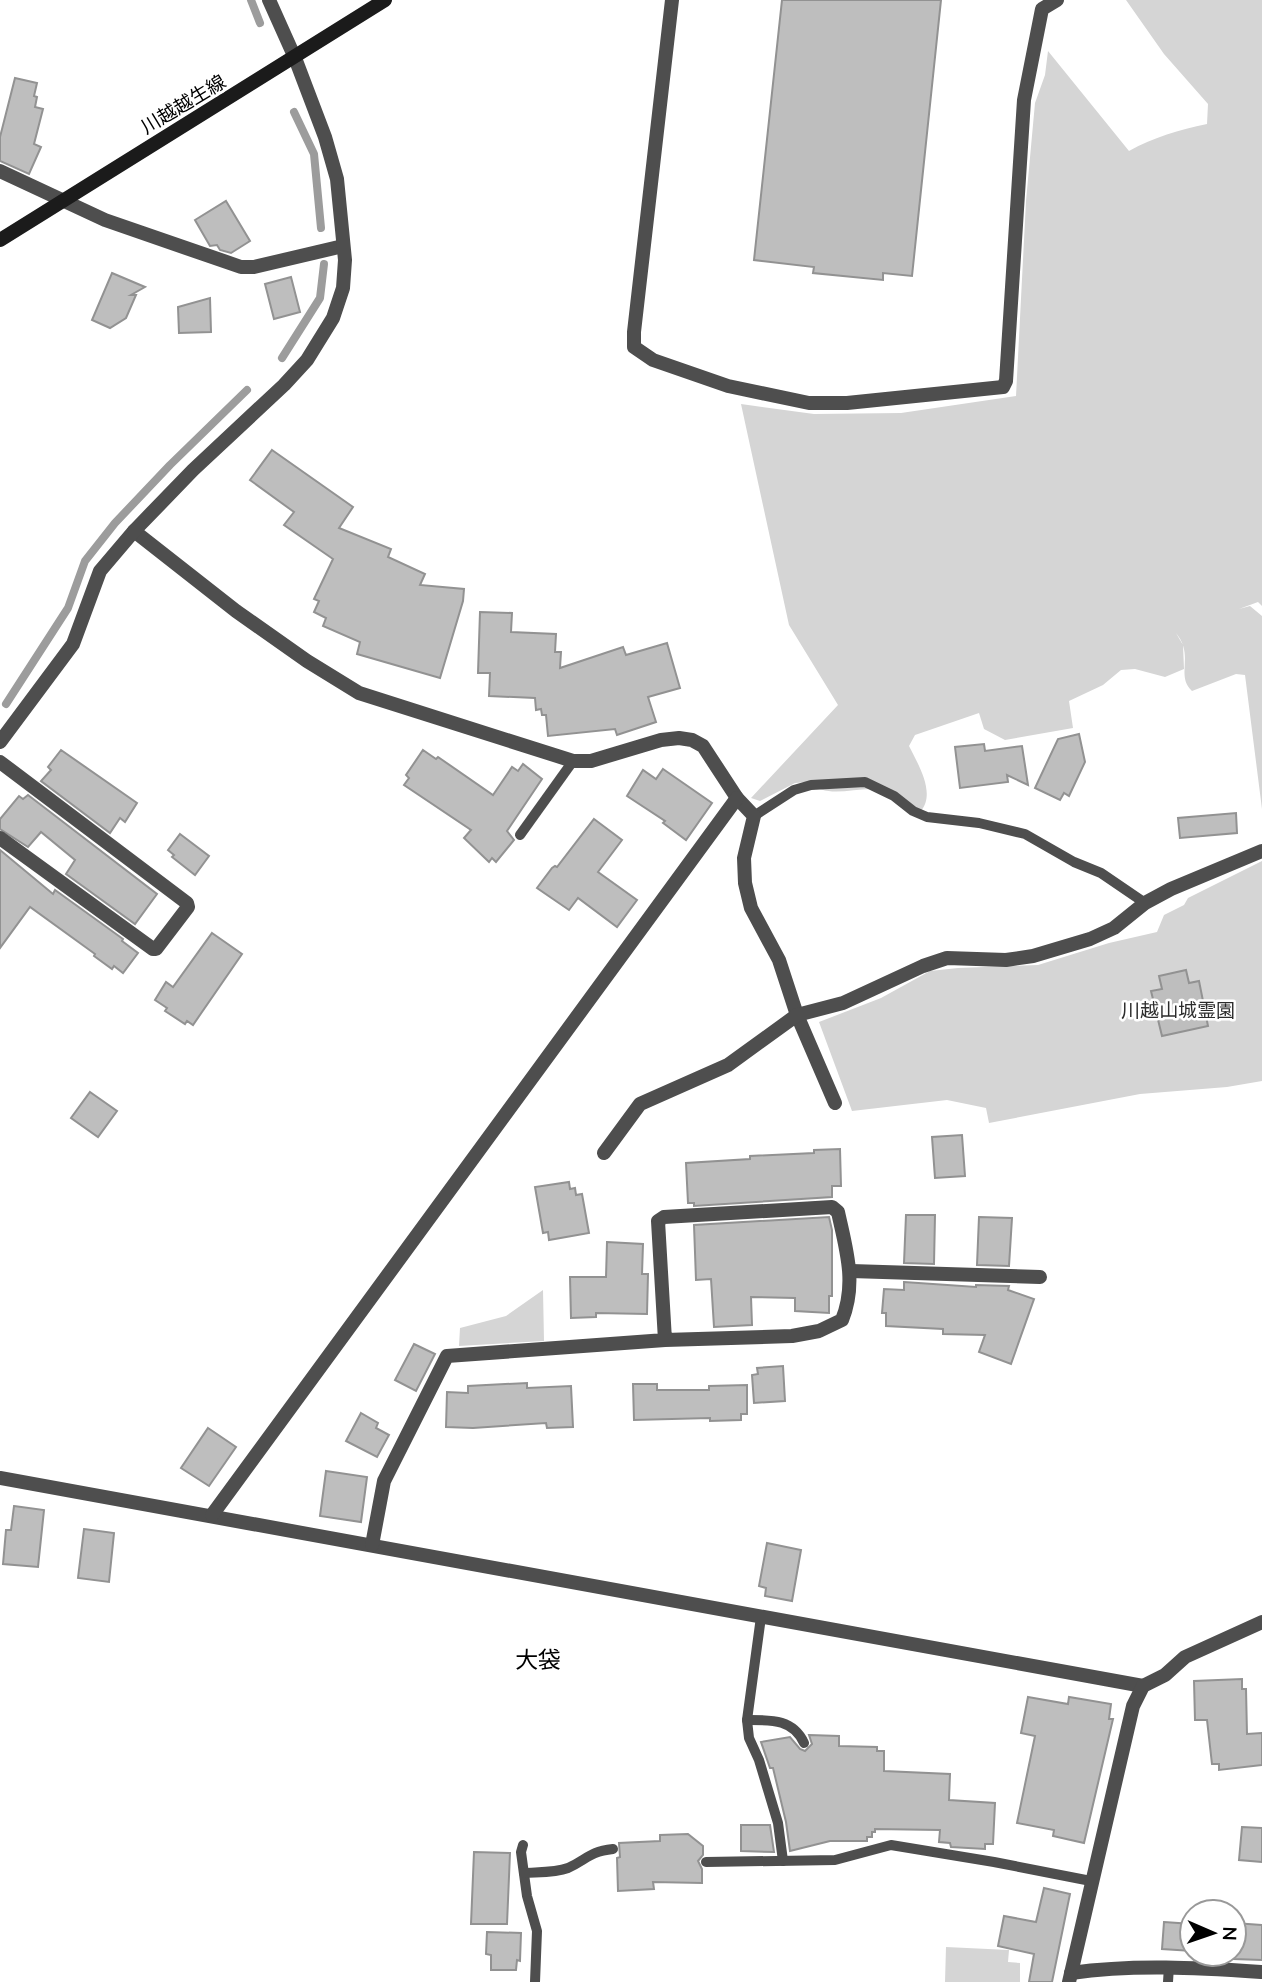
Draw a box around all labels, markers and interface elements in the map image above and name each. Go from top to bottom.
street label: 川越越生線 [136,69,231,140]
park label: 川越山城霊園 [1121,998,1235,1024]
district label: 大袋 [515,1645,561,1676]
north arrow [1178,1898,1248,1968]
text: N [1216,1926,1242,1941]

